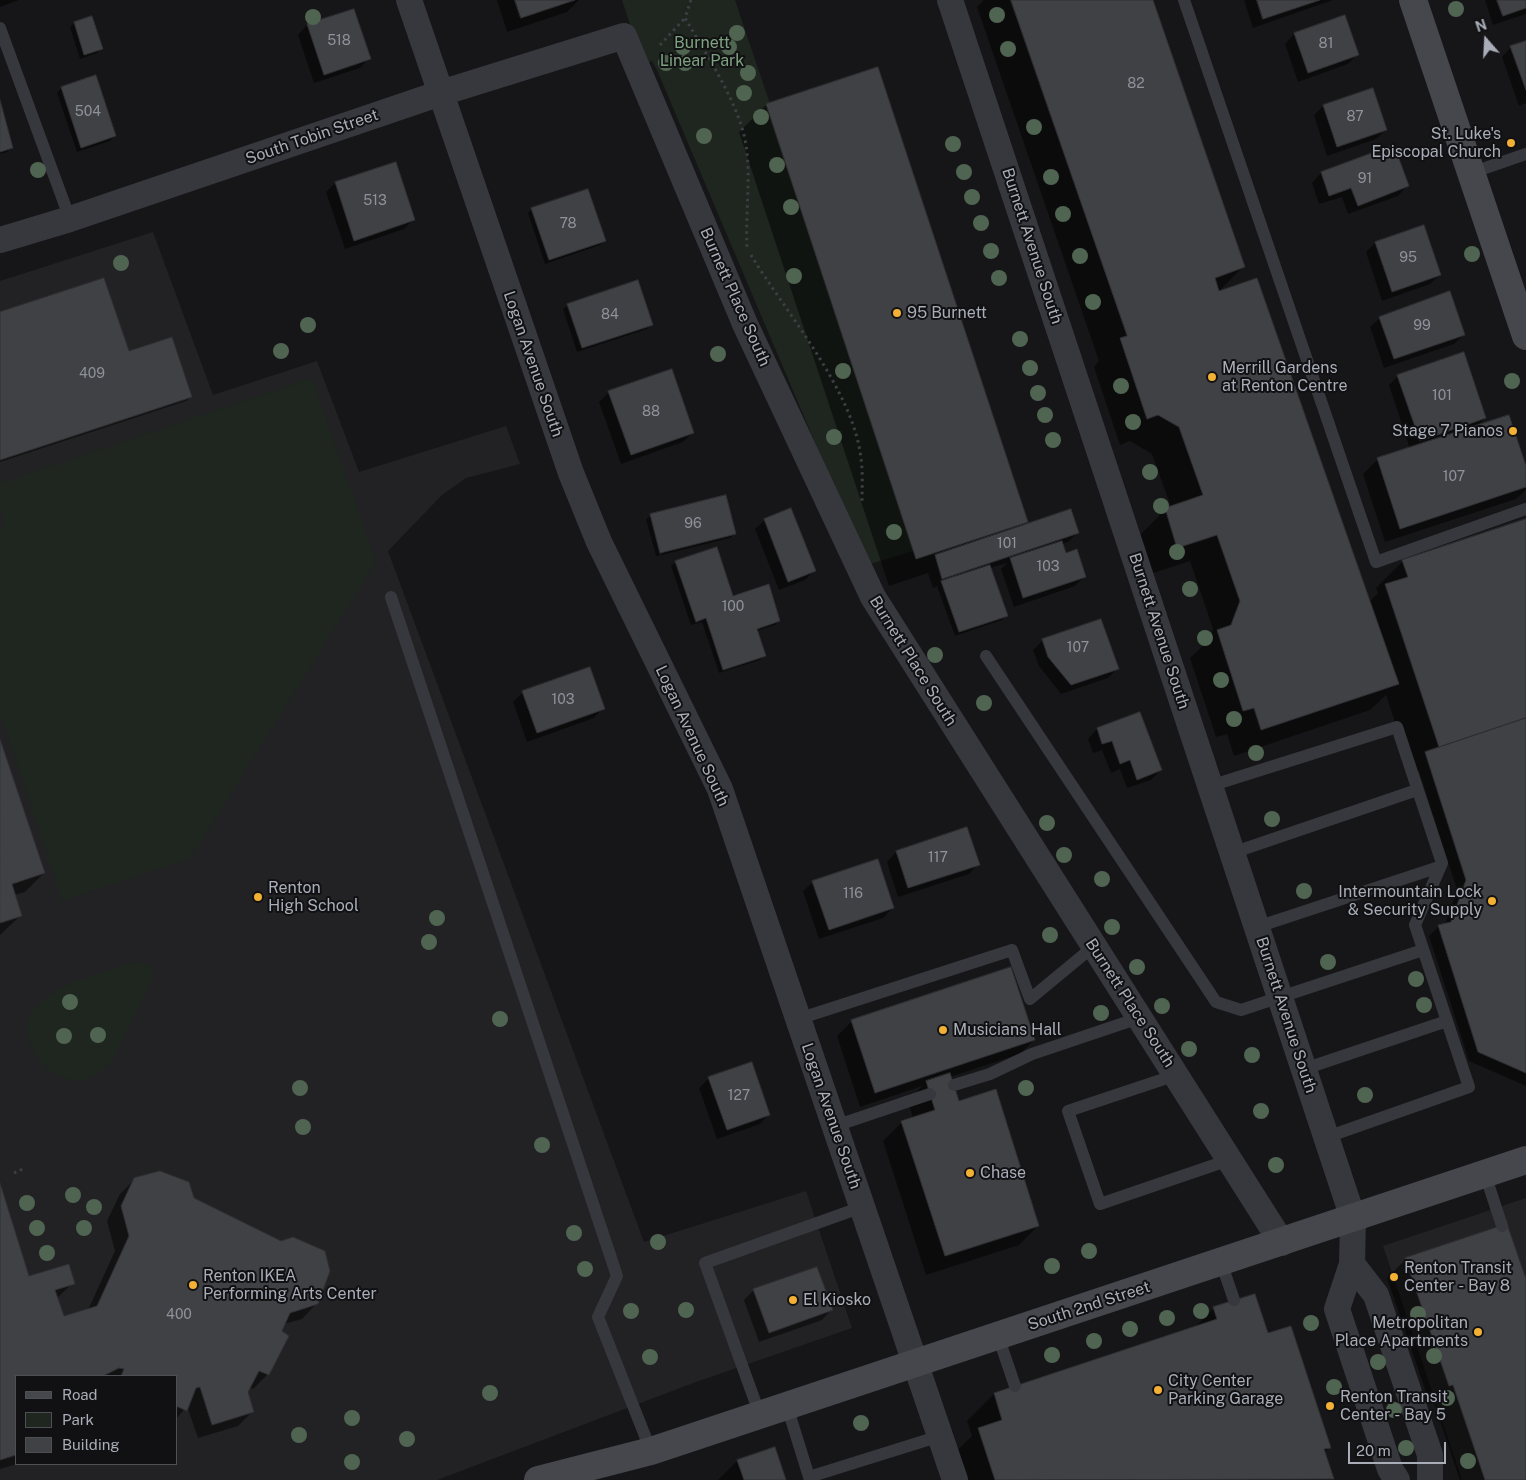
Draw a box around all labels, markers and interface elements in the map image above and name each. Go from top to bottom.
north arrow [1461,15,1511,65]
text: N [1473,16,1489,35]
house number: 518 [327,33,351,49]
park label: Burnett Linear Park [660,33,744,71]
house number: 81 [1319,36,1333,52]
house number: 82 [1127,76,1145,92]
house number: 504 [75,104,101,120]
street label: South Tobin Street [243,105,381,169]
house number: 87 [1346,109,1364,125]
place label: St. Luke's Episcopal Church [1371,124,1501,162]
marker: St. Luke's Episcopal Church [1505,137,1517,149]
street label: Burnett Avenue South [998,165,1066,327]
house number: 91 [1358,171,1372,187]
house number: 513 [363,193,387,209]
house number: 78 [559,216,577,232]
street label: Burnett Place South [696,225,774,369]
house number: 95 [1399,250,1417,266]
street label: Logan Avenue South [499,289,567,439]
place label: 95 Burnett [907,303,987,323]
house number: 84 [601,307,619,323]
marker: 95 Burnett [891,307,903,319]
house number: 99 [1413,318,1431,334]
place label: Merrill Gardens at Renton Centre [1222,358,1348,396]
house number: 409 [79,366,105,382]
marker: Merrill Gardens at Renton Centre [1206,371,1218,383]
house number: 101 [1432,388,1452,404]
house number: 88 [642,404,660,420]
place label: Stage 7 Pianos [1392,421,1503,441]
marker: Stage 7 Pianos [1507,425,1519,437]
house number: 107 [1443,469,1465,485]
house number: 96 [684,516,702,532]
house number: 101 [997,536,1017,552]
street label: Burnett Avenue South [1125,550,1193,712]
house number: 103 [1037,559,1059,575]
street label: Burnett Place South [865,592,961,730]
house number: 100 [722,599,744,615]
house number: 107 [1067,640,1089,656]
street label: Logan Avenue South [651,663,733,809]
house number: 103 [552,692,574,708]
house number: 117 [928,850,948,866]
place label: Renton High School [268,878,359,916]
place label: Intermountain Lock & Security Supply [1338,882,1482,920]
house number: 116 [843,886,863,902]
marker: Renton High School [252,891,264,903]
marker: Intermountain Lock & Security Supply [1486,895,1498,907]
street label: Burnett Avenue South [1252,934,1320,1096]
street label: Burnett Place South [1081,935,1179,1071]
place label: Musicians Hall [953,1020,1062,1040]
marker: Musicians Hall [937,1024,949,1036]
street label: Logan Avenue South [797,1041,865,1191]
house number: 127 [728,1088,750,1104]
place label: Chase [980,1163,1026,1183]
marker: Chase [964,1167,976,1179]
place label: Renton Transit Center - Bay 8 [1404,1258,1512,1296]
place label: Renton IKEA Performing Arts Center [203,1266,377,1304]
marker: Renton Transit Center - Bay 8 [1388,1271,1400,1283]
street label: South 2nd Street [1026,1277,1152,1335]
marker: Renton IKEA Performing Arts Center [187,1279,199,1291]
place label: El Kiosko [803,1290,871,1310]
marker: El Kiosko [787,1294,799,1306]
house number: 400 [166,1307,192,1323]
place label: Metropolitan Place Apartments [1335,1313,1468,1351]
marker: Metropolitan Place Apartments [1472,1326,1484,1338]
place label: City Center Parking Garage [1168,1371,1283,1409]
legend [15,1375,178,1465]
marker: City Center Parking Garage [1152,1384,1164,1396]
text: Road [62,1386,98,1403]
place label: Renton Transit Center - Bay 5 [1340,1387,1448,1425]
marker: Renton Transit Center - Bay 5 [1324,1400,1336,1412]
text: Park [62,1411,94,1428]
scale bar [1351,1432,1448,1464]
text: Building [62,1436,120,1453]
text: 20 m [1356,1442,1391,1459]

